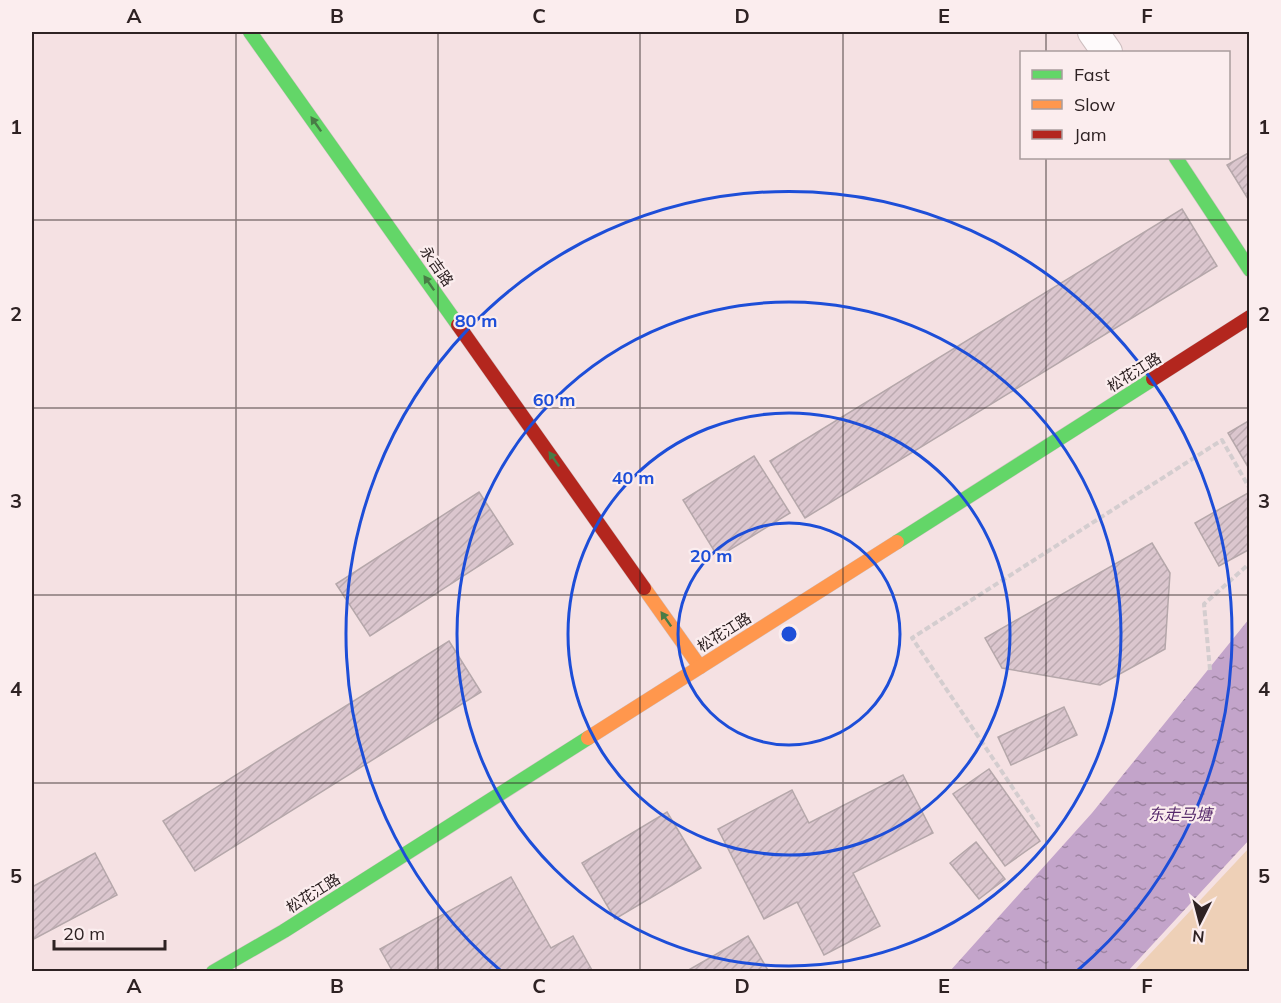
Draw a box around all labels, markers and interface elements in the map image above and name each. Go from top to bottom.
text: A [127,3,142,28]
text: B [330,3,344,28]
text: C [532,3,546,28]
text: D [734,3,750,28]
text: E [938,3,950,28]
text: F [1141,3,1153,28]
legend [1020,51,1230,159]
text: Fast [1074,63,1110,86]
text: Slow [1074,93,1116,116]
text: 1 [10,114,22,139]
text: 1 [1258,114,1270,139]
one-way arrow [311,116,322,132]
text: Jam [1074,123,1107,146]
street label: 永吉路 [416,242,458,290]
one-way arrow [423,276,435,292]
text: 2 [10,301,22,326]
text: 2 [1258,301,1270,326]
text: 80 m [455,309,497,332]
street label: 松花江路 [1104,348,1164,396]
text: 60 m [533,388,575,411]
one-way arrow [548,452,560,468]
text: 40 m [612,466,654,489]
text: 3 [10,488,22,513]
text: 3 [1258,488,1270,513]
text: 20 m [690,544,732,567]
street label: 松花江路 [694,608,754,656]
one-way arrow [660,611,672,627]
centre of rings [779,624,799,644]
text: 4 [10,676,22,701]
text: 4 [1258,676,1270,701]
water label: 东走马塘 [1148,804,1215,824]
text: 5 [10,863,22,888]
text: 5 [1258,863,1270,888]
street label: 松花江路 [283,869,343,917]
north arrow [1170,892,1230,952]
scale bar [54,913,165,951]
text: 20 m [63,922,105,945]
text: N [1191,926,1205,947]
text: A [127,973,142,998]
text: B [330,973,344,998]
text: C [532,973,546,998]
text: D [734,973,750,998]
text: E [938,973,950,998]
text: F [1141,973,1153,998]

